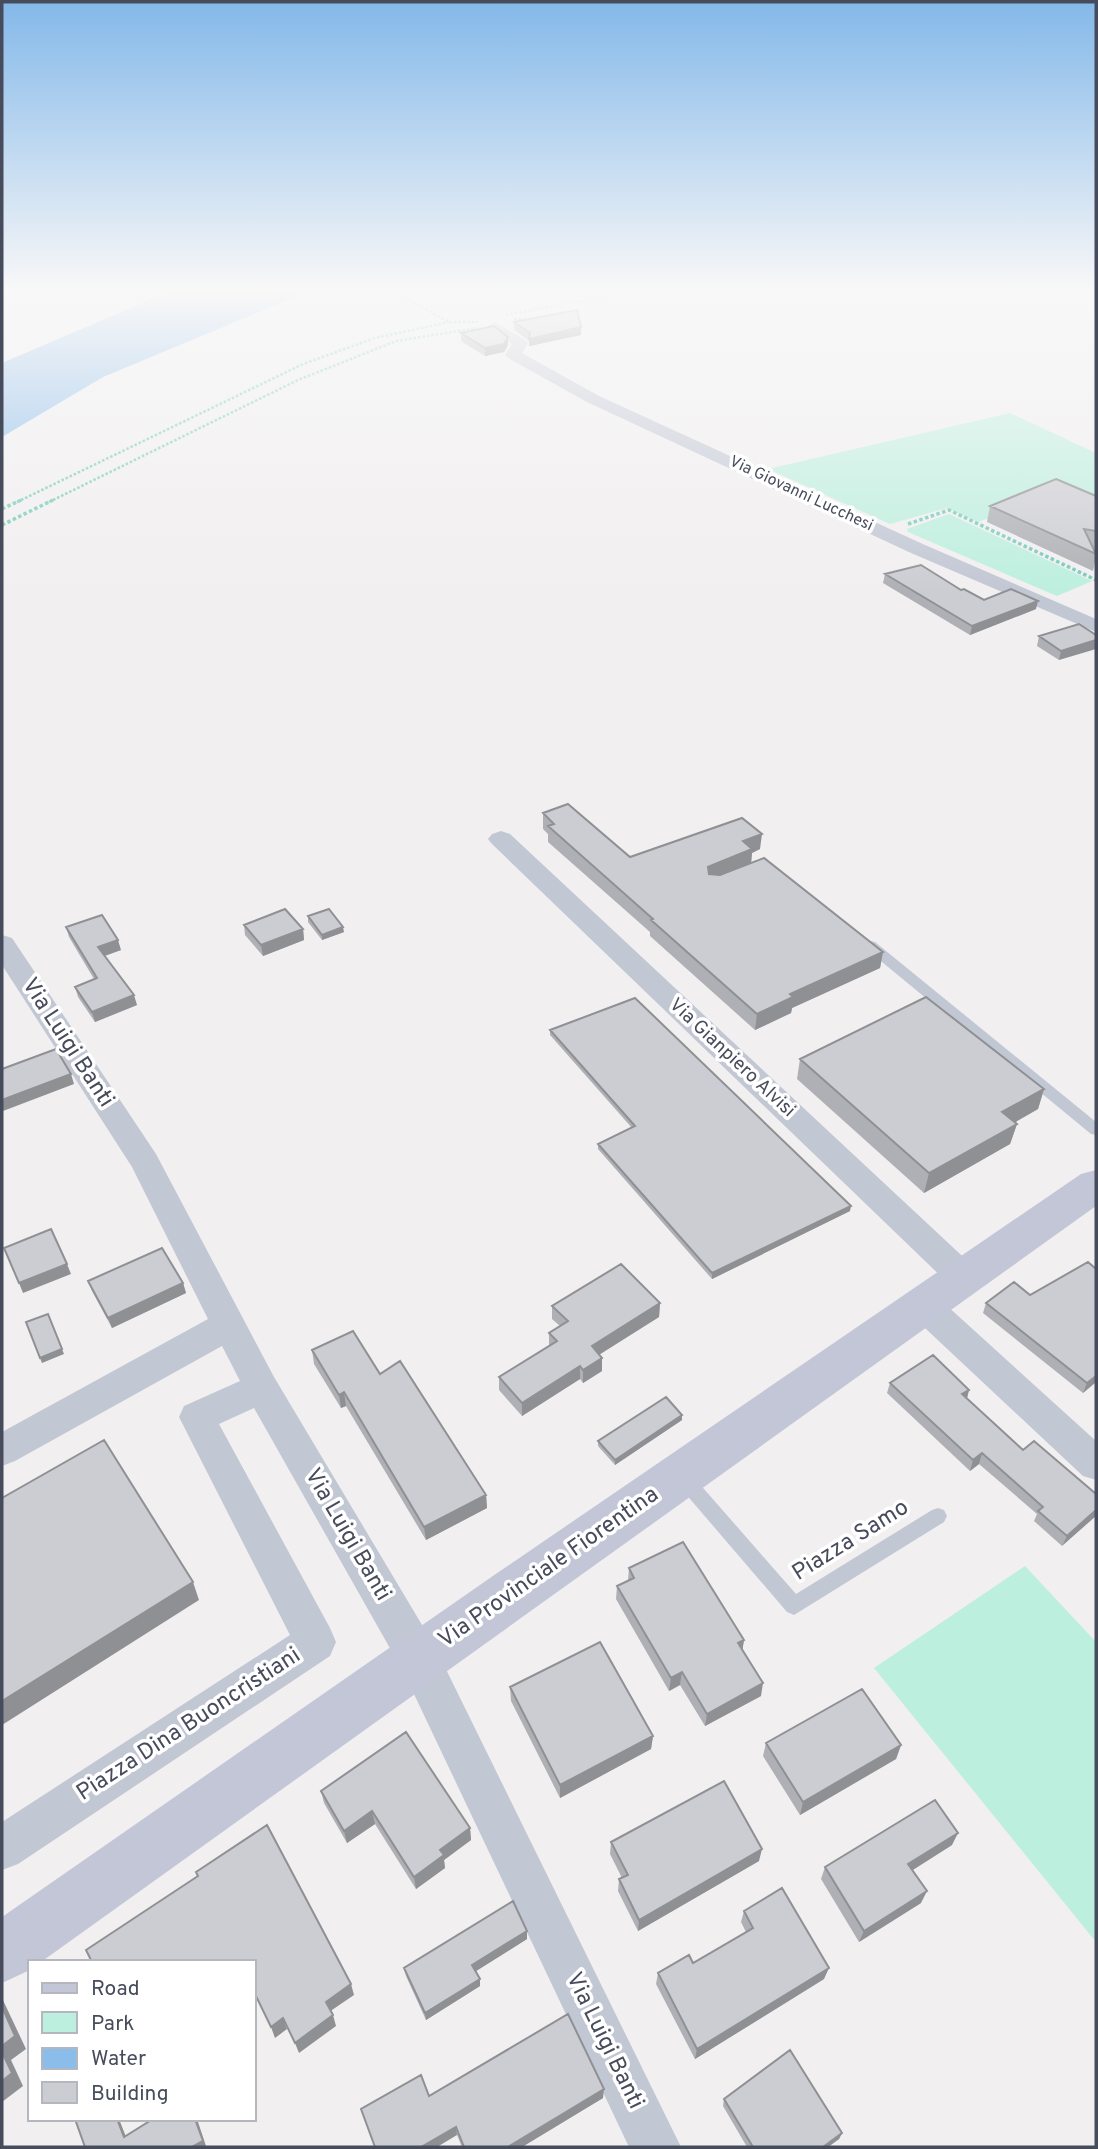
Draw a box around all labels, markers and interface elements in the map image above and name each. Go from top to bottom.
street label: Via Giovanni Lucchesi [726,452,876,536]
street label: Via Luigi Banti [14,973,120,1113]
street label: Via Gianpiero Alvisi [664,993,800,1123]
street label: Via Luigi Banti [297,1463,397,1607]
street label: Via Provinciale Fiorentina [433,1481,665,1655]
street label: Piazza Samo [787,1494,915,1588]
street label: Piazza Dina Buoncristiani [72,1642,306,1808]
legend [28,1960,256,2121]
street label: Via Luigi Banti [558,1968,650,2114]
text: Road [91,1976,140,2003]
text: Park [91,2011,134,2038]
text: Water [91,2046,146,2073]
text: Building [91,2081,169,2108]

